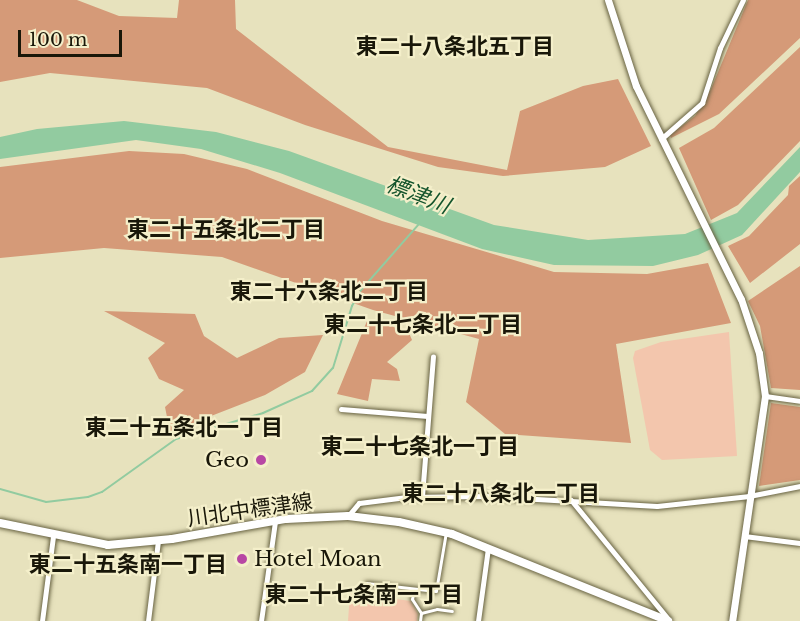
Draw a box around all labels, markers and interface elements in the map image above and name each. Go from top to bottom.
scale bar [21,18,124,56]
text: 100 m [29,29,87,51]
district label: 東二十八条北五丁目 [356,34,554,60]
water label: 標津川 [382,171,454,219]
district label: 東二十五条北二丁目 [127,217,325,243]
district label: 東二十六条北二丁目 [230,279,428,305]
district label: 東二十七条北二丁目 [324,312,522,338]
district label: 東二十五条北一丁目 [85,415,283,441]
district label: 東二十七条北一丁目 [321,434,519,460]
place label: Geo [205,447,249,473]
marker: Geo [254,453,268,467]
district label: 東二十八条北一丁目 [402,481,600,507]
street label: 川北中標津線 [186,489,314,531]
place label: Hotel Moan [254,546,382,572]
district label: 東二十五条南一丁目 [29,552,227,578]
marker: Hotel Moan [235,552,249,566]
district label: 東二十七条南一丁目 [265,582,463,608]

